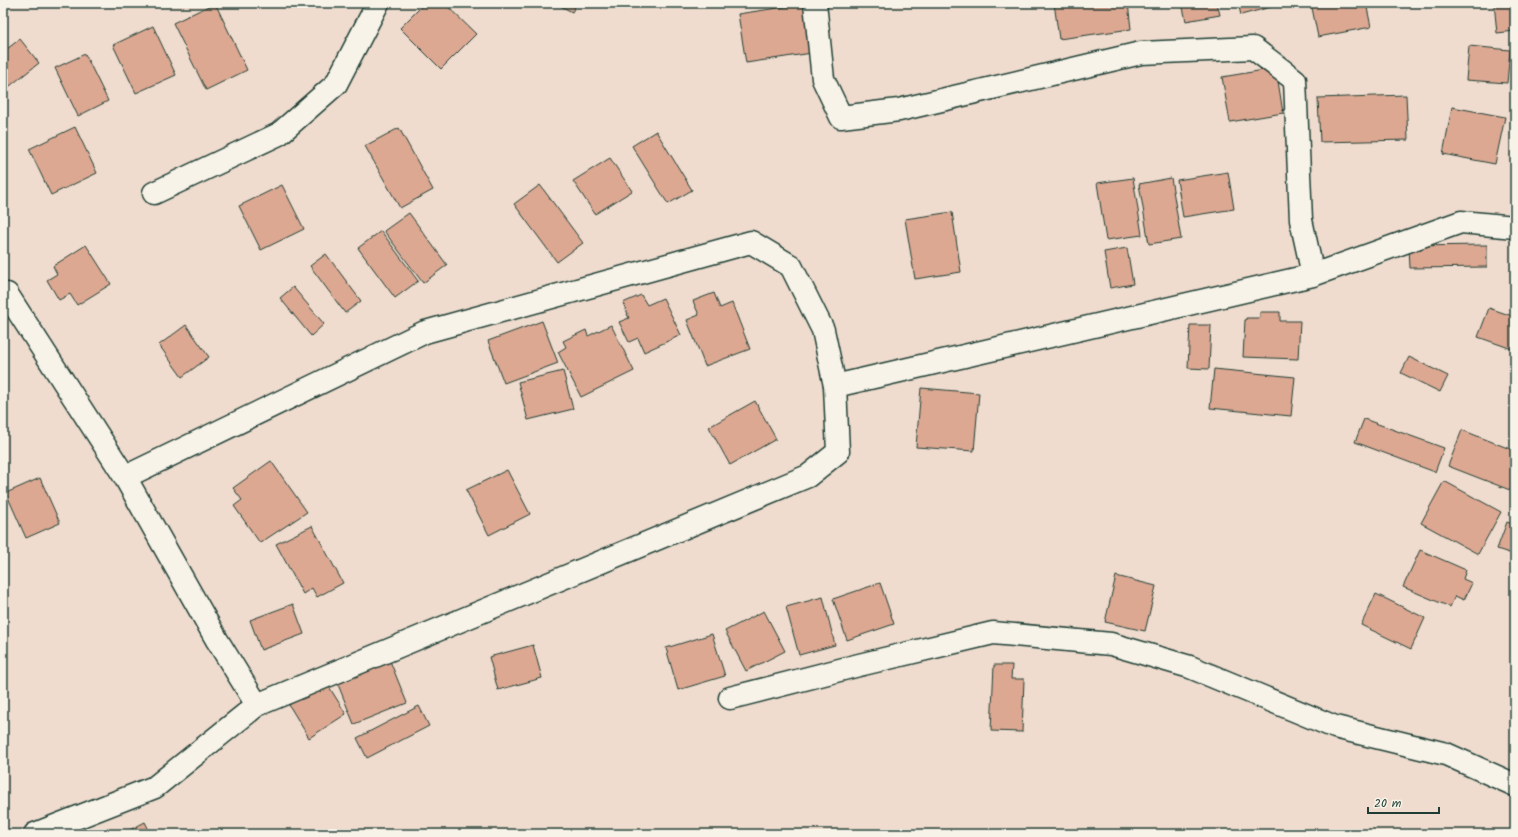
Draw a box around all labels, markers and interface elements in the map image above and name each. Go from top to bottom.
scale bar [1368,789,1439,815]
text: 20 m [1374,794,1402,813]

